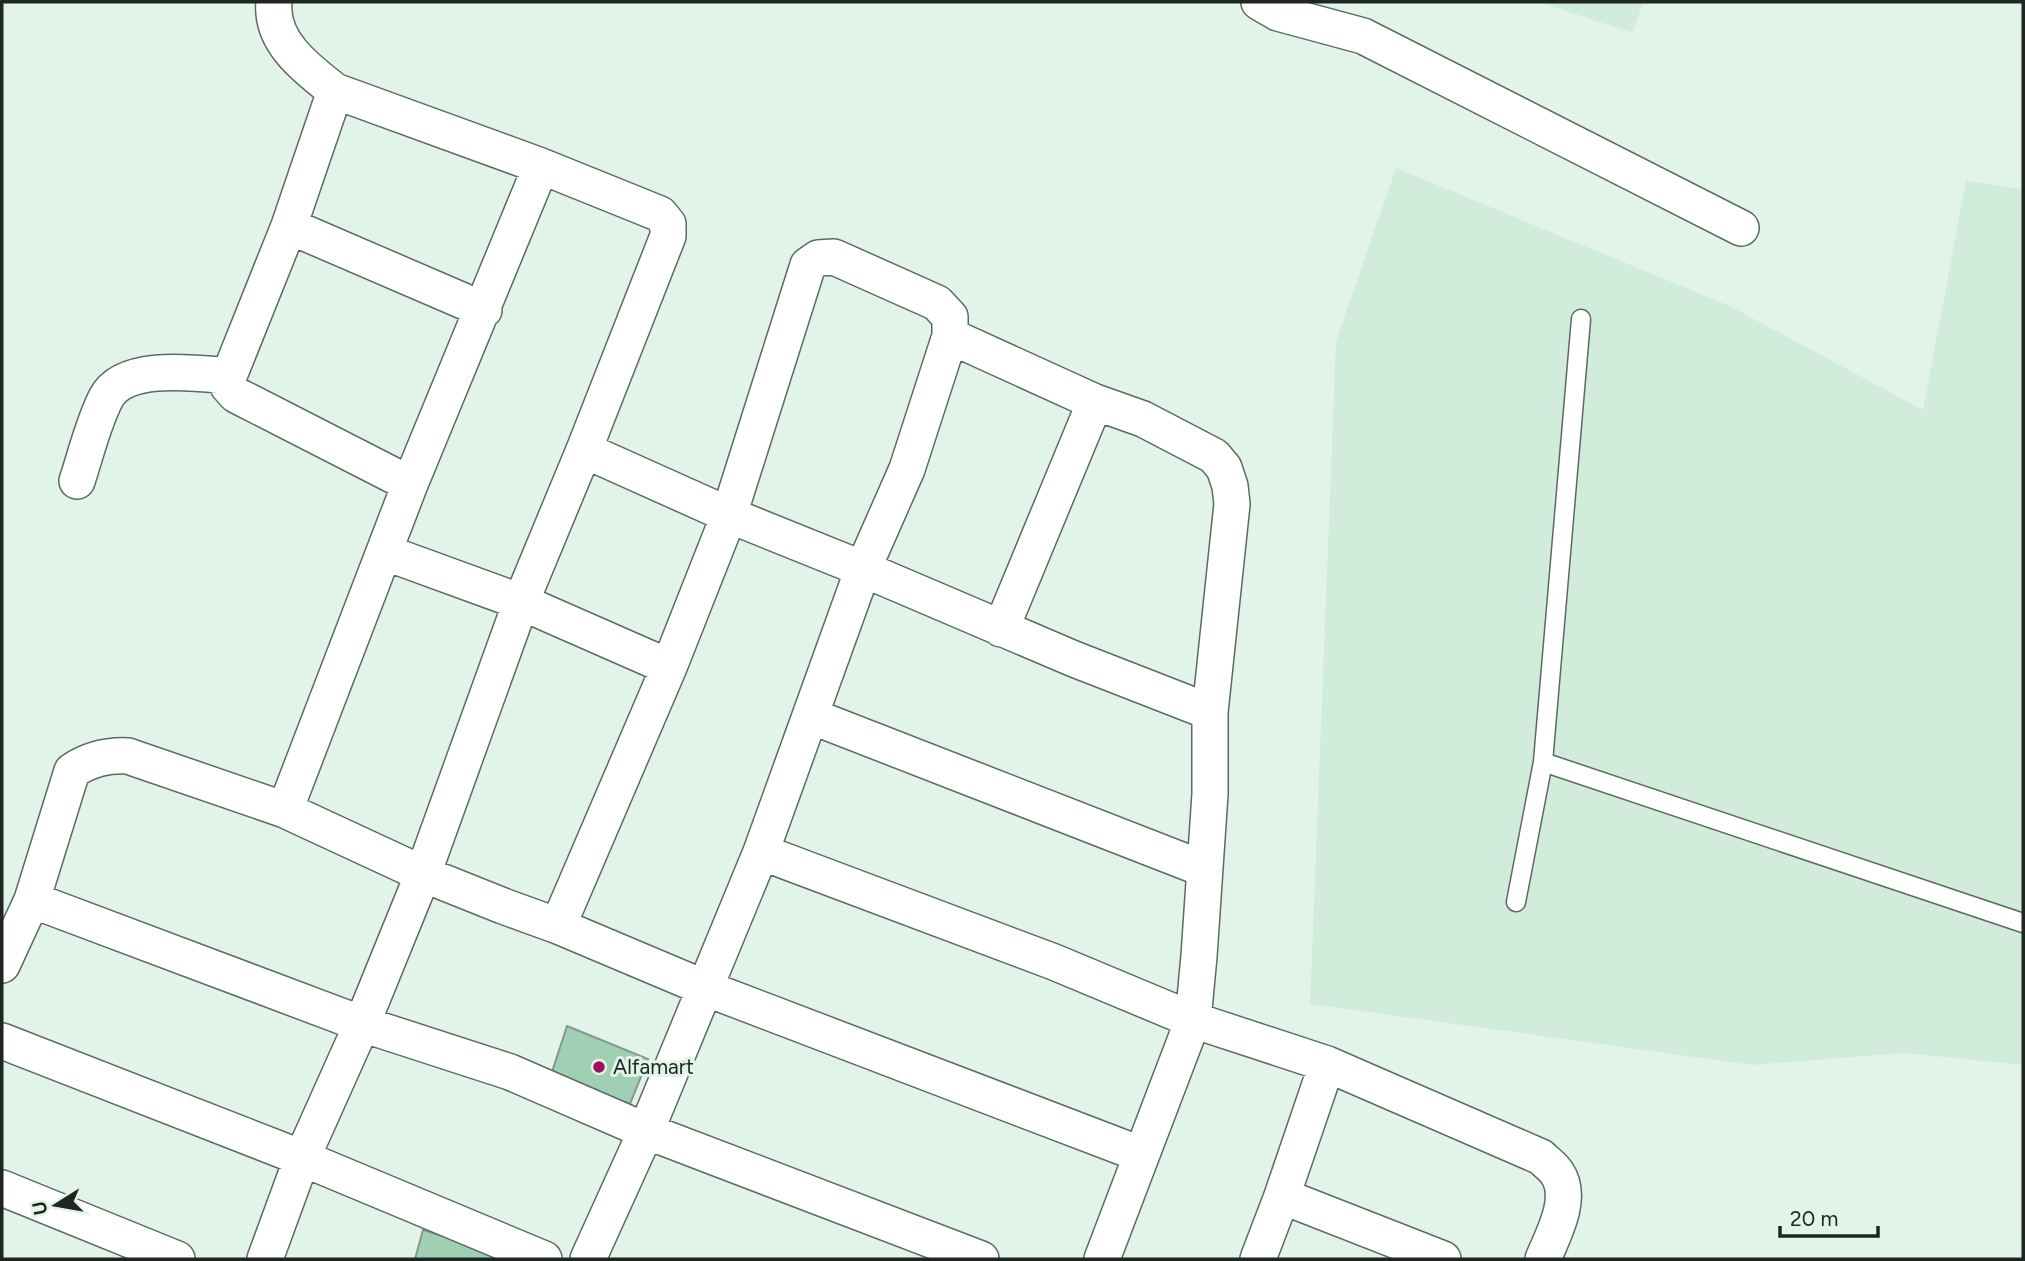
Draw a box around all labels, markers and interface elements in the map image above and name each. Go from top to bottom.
place label: Alfamart [613,1054,694,1079]
marker: Alfamart [591,1059,607,1075]
north arrow [21,1170,91,1240]
scale bar [1780,1194,1878,1238]
text: U [27,1199,52,1217]
text: 20 m [1790,1206,1838,1231]

